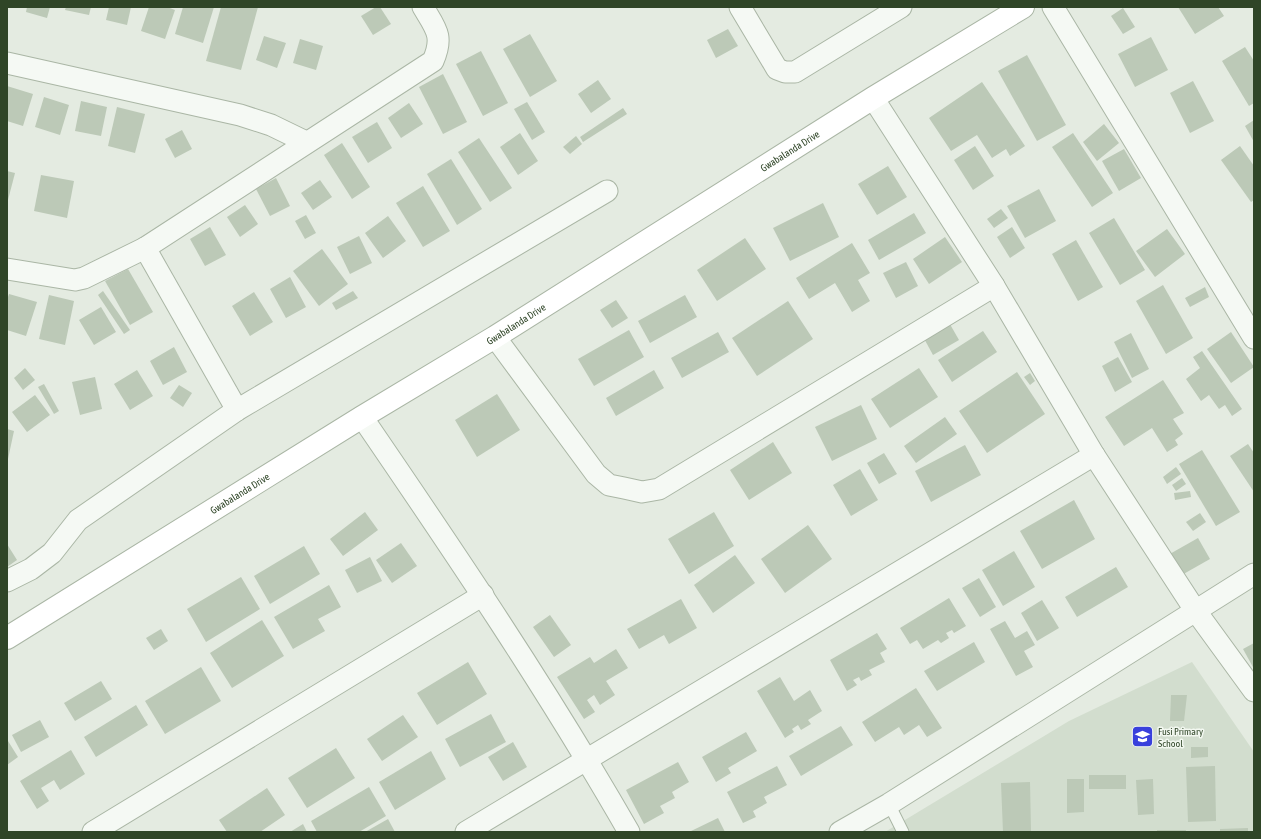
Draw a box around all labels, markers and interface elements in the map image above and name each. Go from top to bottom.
street label: Gwabalanda Drive [758,128,822,174]
street label: Gwabalanda Drive [485,301,548,347]
street label: Gwabalanda Drive [208,471,272,516]
school or university icon: Fusi Primary School [1130,724,1156,750]
place label: Fusi Primary School [1158,726,1203,749]

